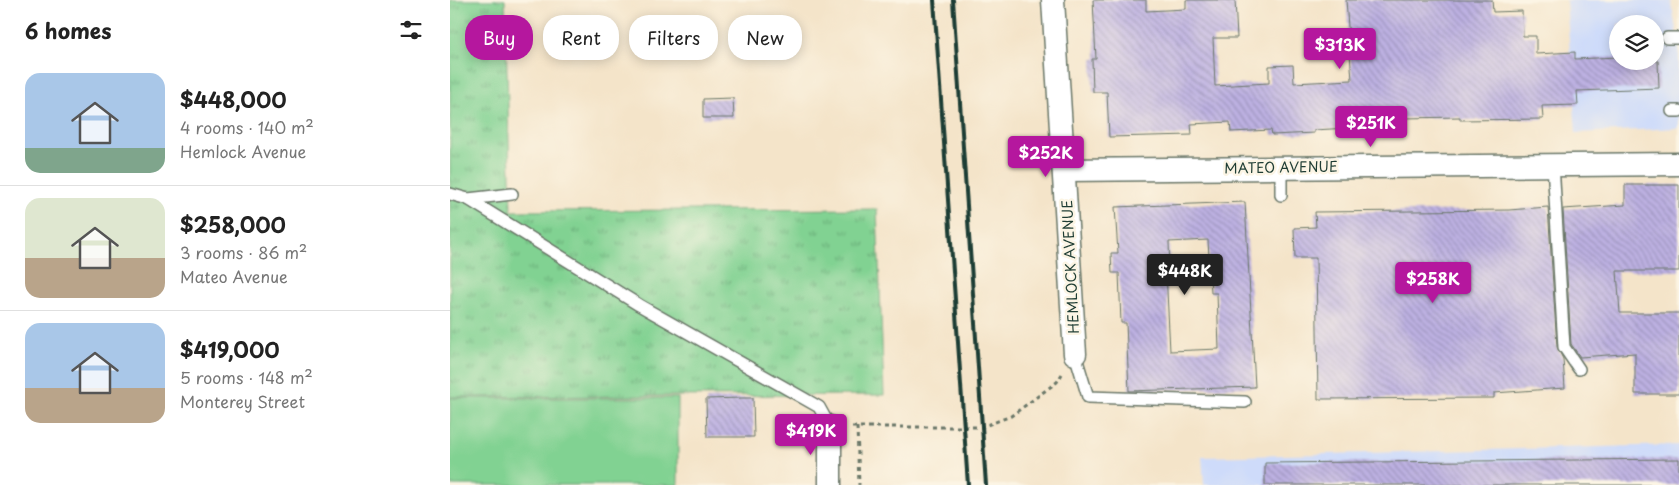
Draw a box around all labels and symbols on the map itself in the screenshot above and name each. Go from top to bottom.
pin: $313K [1305,28,1375,70]
pin: $251K [1336,106,1406,148]
pin: $252K [1011,136,1081,178]
street label: MATEO AVENUE [1224,156,1338,178]
street label: HEMLOCK AVENUE [1056,199,1084,334]
pin: $448K [1150,254,1220,296]
pin: $258K [1398,262,1468,304]
pin: $419K [776,414,846,456]

